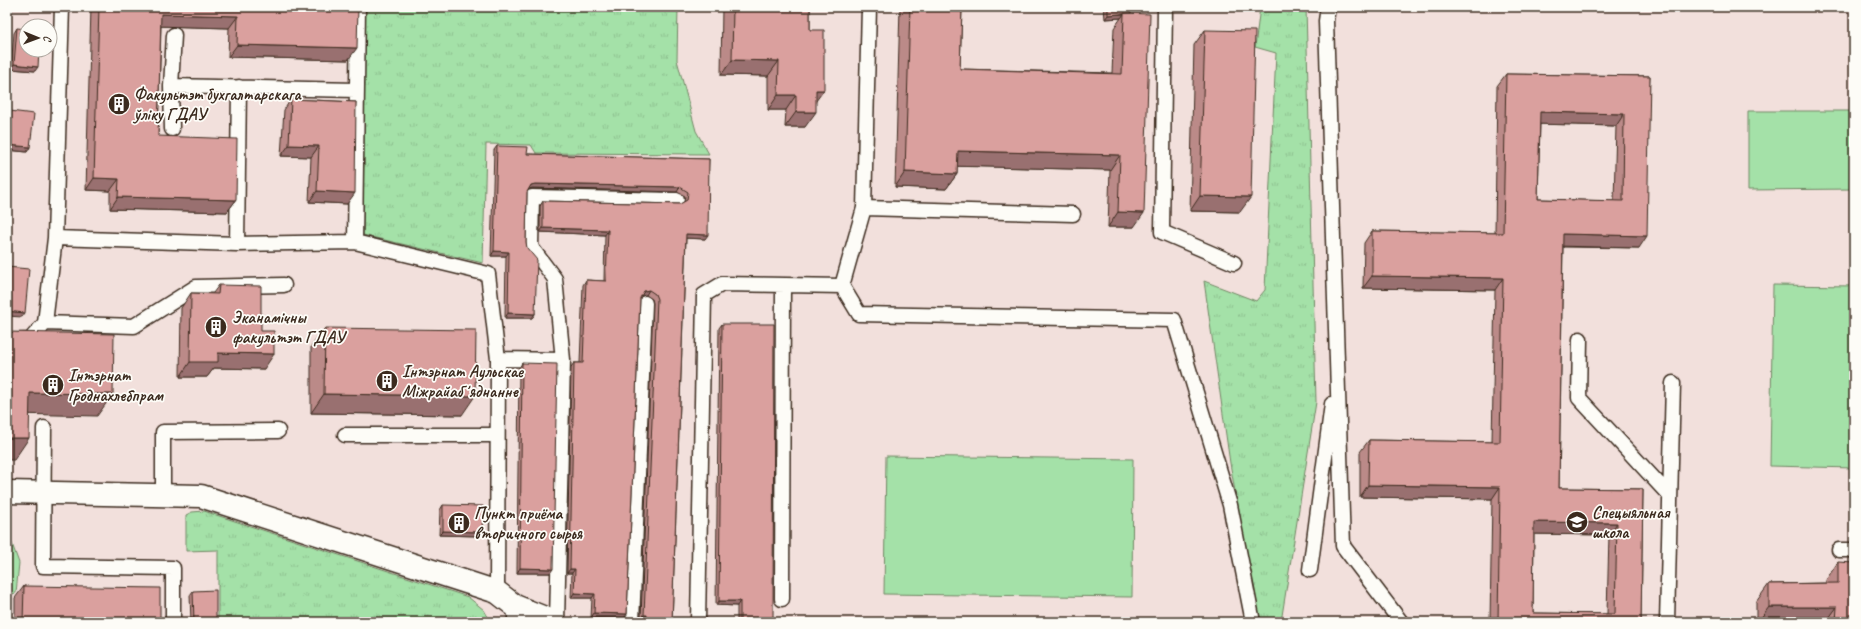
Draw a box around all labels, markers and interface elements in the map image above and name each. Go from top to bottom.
north arrow [18,18,58,58]
text: С [41,35,55,43]
place label: Факультэт бухгалтарскага ўліку ГДАУ [132,84,302,125]
building icon: Факультэт бухгалтарскага ўліку ГДАУ [106,91,132,117]
place label: Эканамічны факультэт ГДАУ [232,307,347,348]
building icon: Эканамічны факультэт ГДАУ [203,314,229,340]
place label: Інтэрнат Аульскае Міжрайабʼяднанне [402,361,525,402]
place label: Інтэрнат Гроднахлебпрам [68,365,164,406]
building icon: Інтэрнат Аульскае Міжрайабʼяднанне [374,368,400,394]
building icon: Інтэрнат Гроднахлебпрам [40,372,66,398]
place label: Спецыяльная школа [1592,502,1671,543]
place label: Пункт приёма вторичного сырья [474,503,583,544]
school or university icon: Спецыяльная школа [1564,509,1590,535]
building icon: Пункт приёма вторичного сырья [446,510,472,536]

